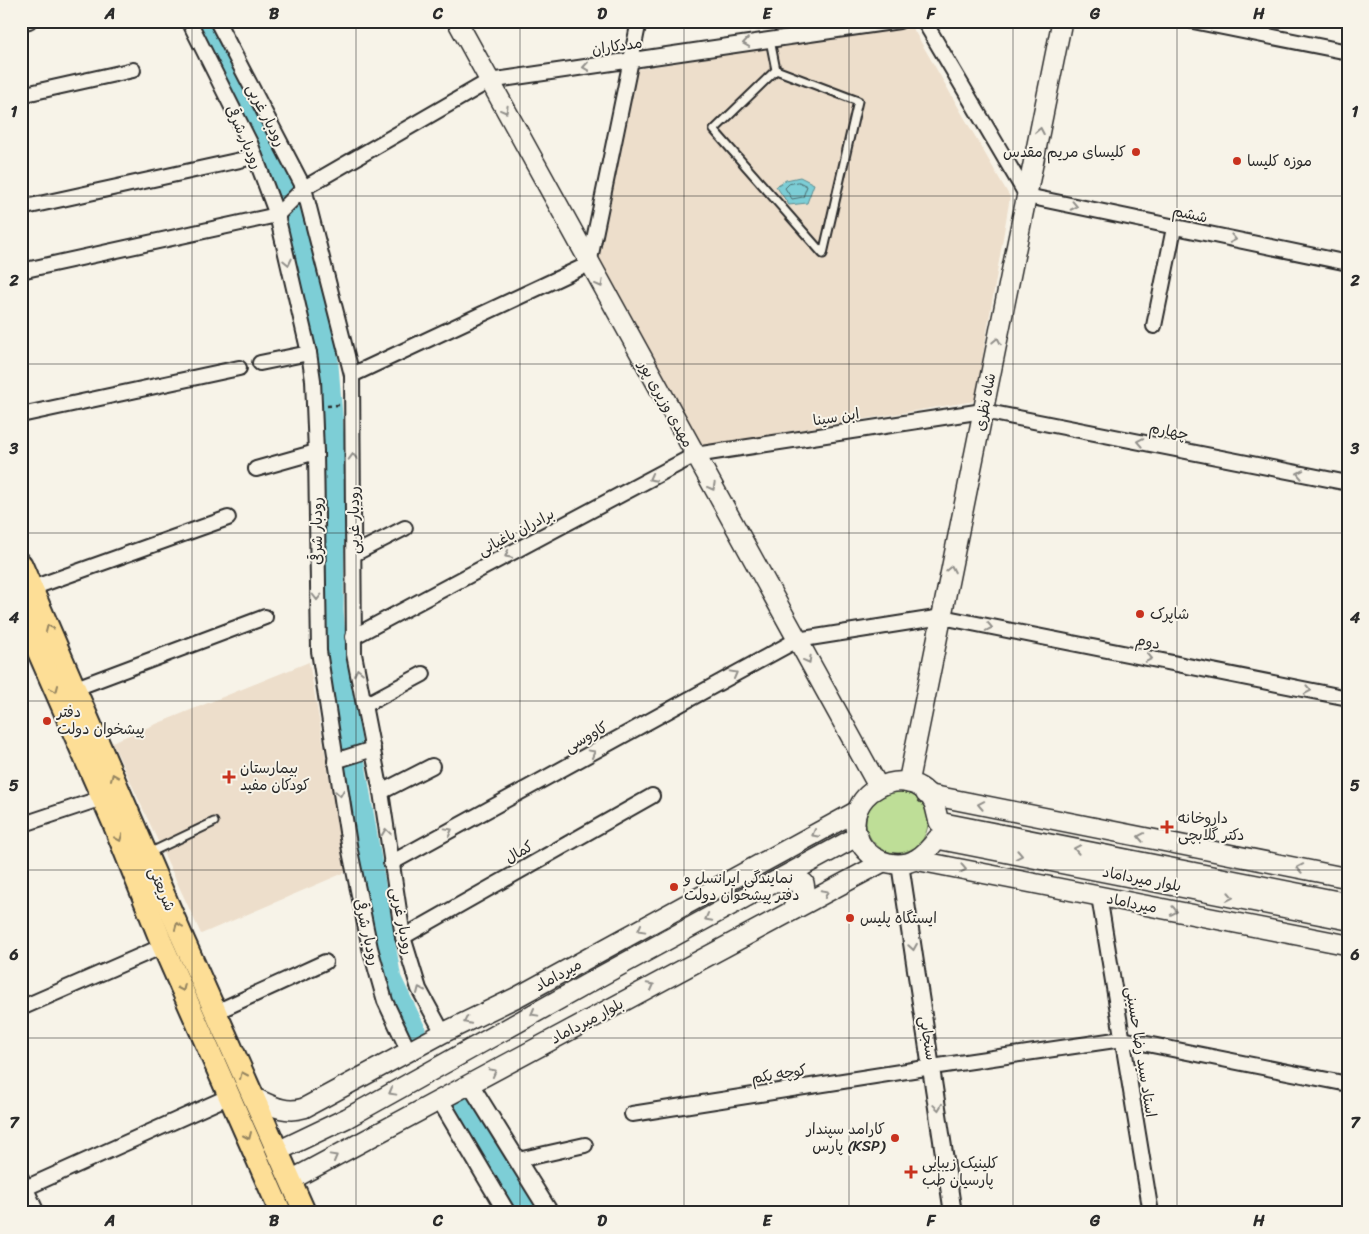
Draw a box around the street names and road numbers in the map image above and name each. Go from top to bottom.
street label: مددکاران [590,30,644,62]
street label: رودبار غربی [239,79,293,151]
street label: رودبار شرقی [218,101,270,173]
street label: ششم [1170,198,1210,230]
street label: مهدی وزیری پور [631,355,701,453]
street label: شاه نظری [967,371,1003,433]
street label: ابن سینا [811,401,861,433]
street label: چهارم [1147,414,1191,448]
street label: رودبار غربی [341,486,367,554]
street label: رودبار شرقی [304,497,330,565]
street label: برادران باغیانی [473,501,559,563]
street label: دوم [1134,627,1162,657]
street label: کاووسی [559,714,613,760]
street label: کمال [500,833,538,871]
street label: بلوار میرداماد [1100,859,1184,899]
street label: شریعتی [141,863,183,915]
street label: رودبار غربی [383,885,421,957]
street label: میرداماد [1105,885,1159,921]
street label: رودبار شرقی [347,896,387,968]
street label: میرداماد [529,951,587,999]
street label: استاد سید رضا حسینی [1118,985,1164,1119]
street label: بلوار میرداماد [546,991,628,1051]
street label: سنجابی [912,1014,944,1062]
street label: کوچه یکم [749,1057,809,1091]

